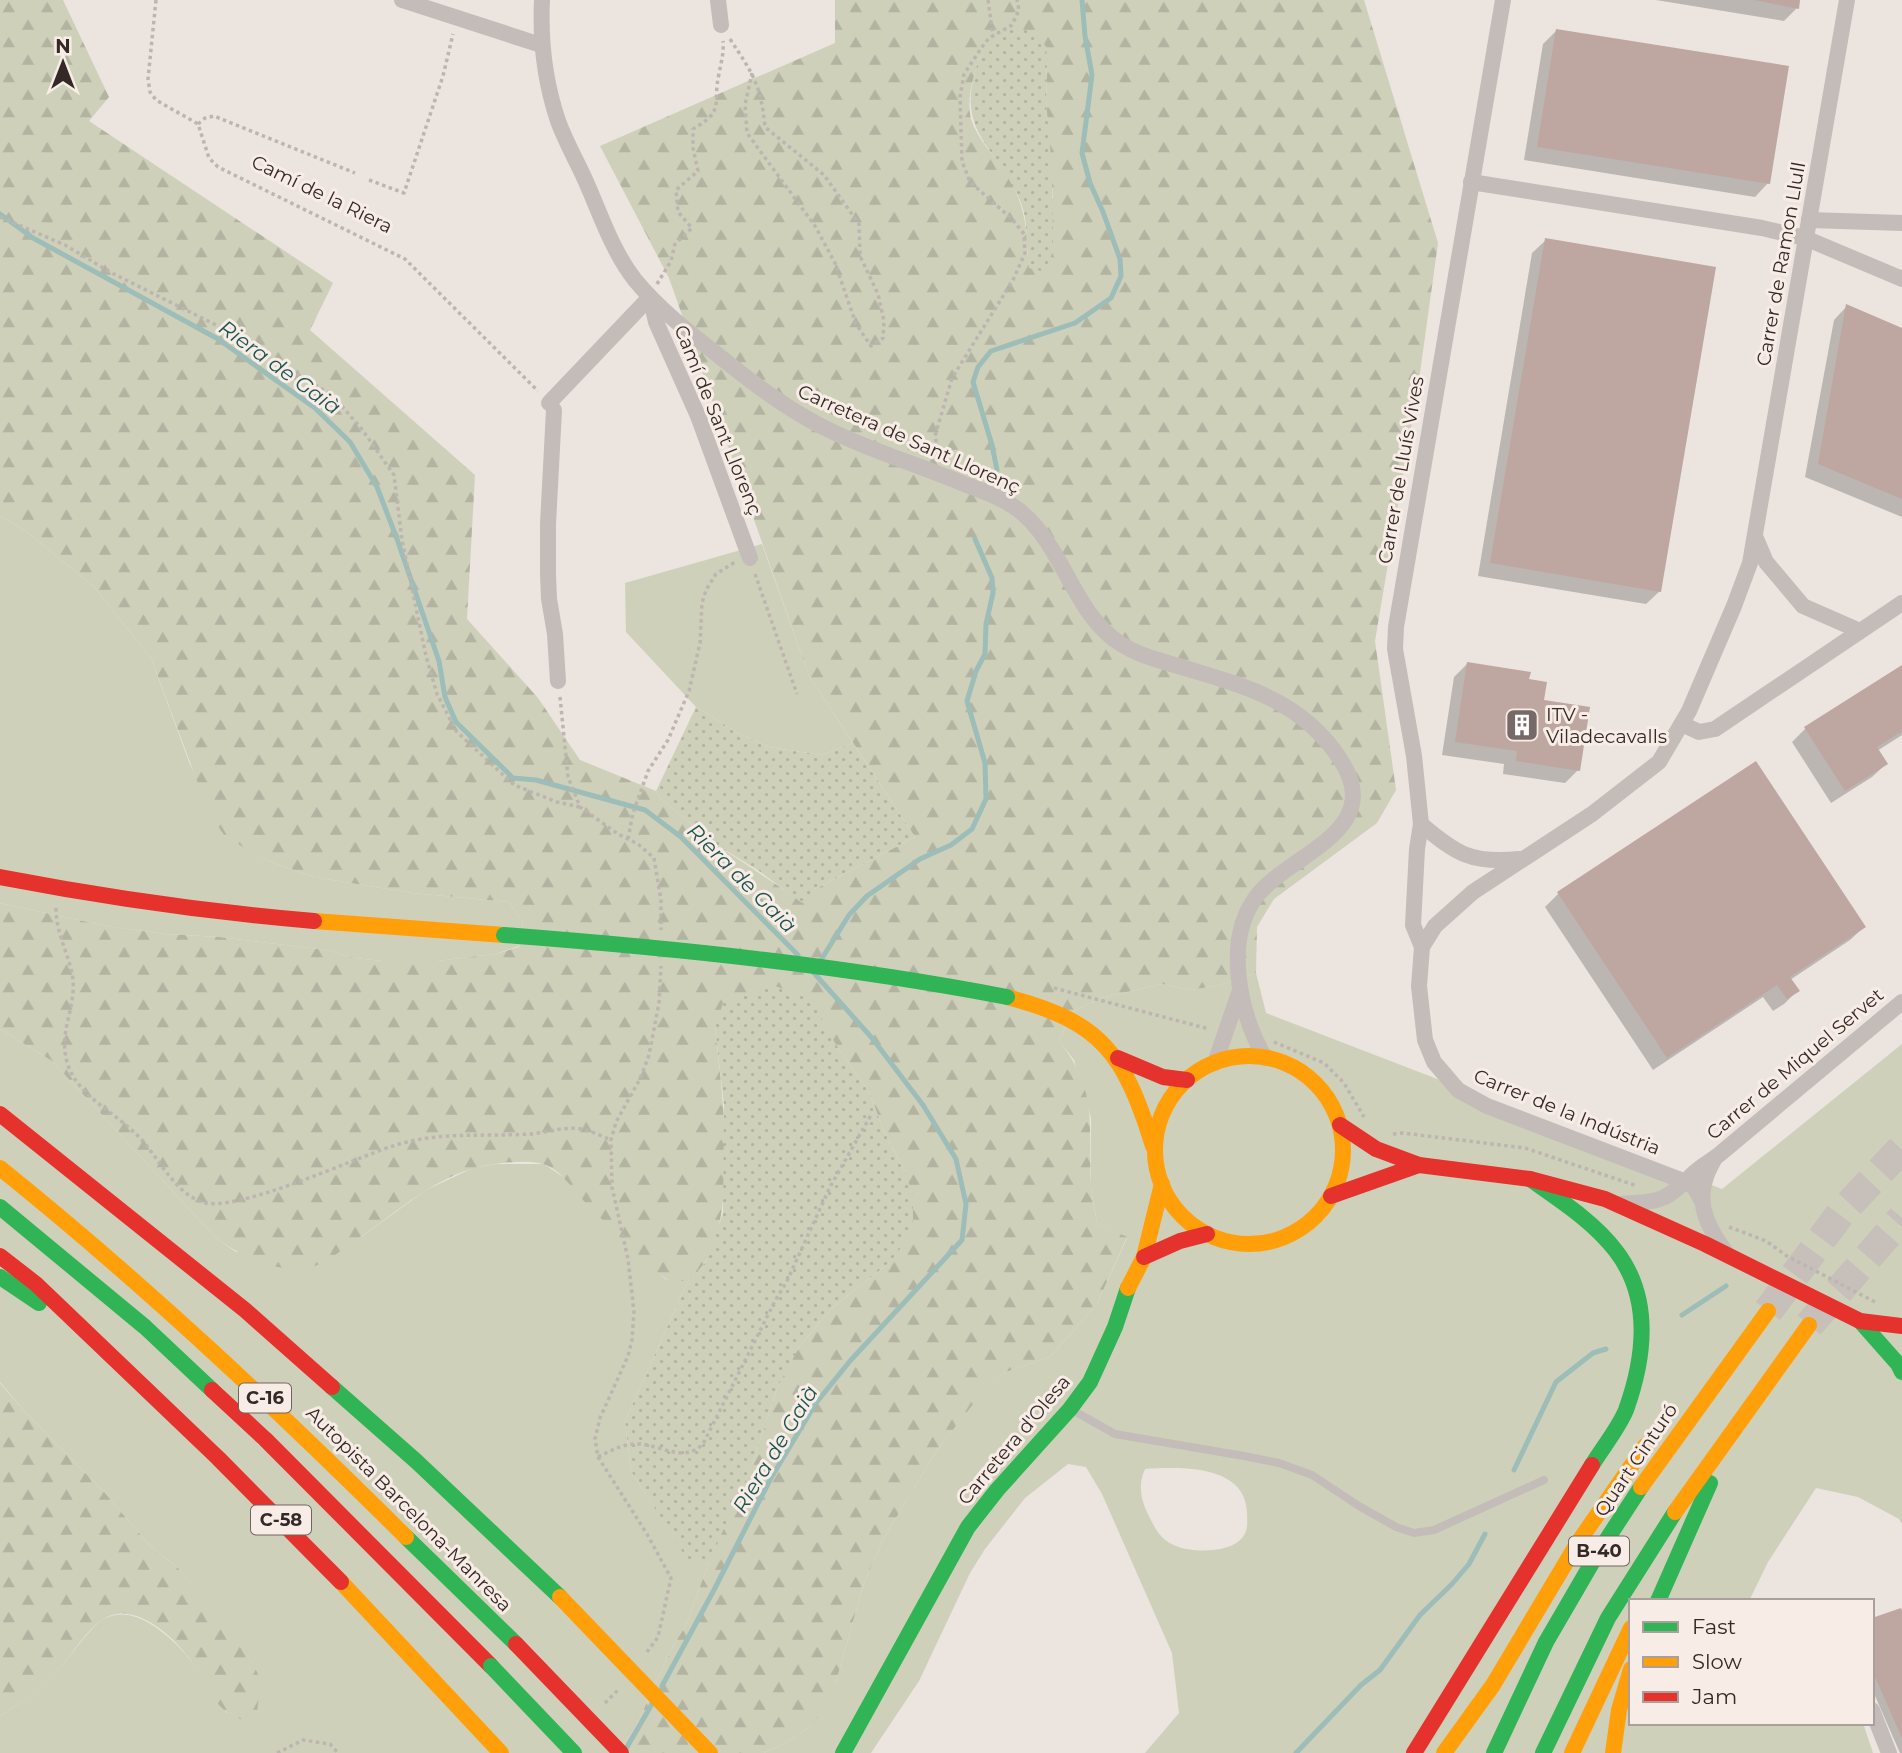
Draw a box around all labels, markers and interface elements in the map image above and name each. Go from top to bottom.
north arrow [28,28,98,98]
text: N [55,35,71,58]
street label: Camí de la Riera [248,150,396,238]
street label: Carrer de Ramon Llull [1752,160,1810,368]
water label: Riera de Gaià [214,315,346,419]
street label: Camí de Sant Llorenç [669,322,767,518]
street label: Carrer de Lluís Vives [1373,374,1429,566]
street label: Carretera de Sant Llorenç [794,379,1024,499]
place label: ITV - Viladecavalls [1546,703,1667,748]
building icon: ITV - Viladecavalls [1503,706,1541,744]
water label: Riera de Gaià [682,818,802,938]
street label: Carrer de Miquel Servet [1702,983,1888,1145]
street label: Carrer de la Indústria [1470,1064,1664,1160]
street label: Carretera d'Olesa [953,1371,1075,1509]
water label: Riera de Gaià [727,1381,823,1517]
road number: C-16 [239,1384,291,1413]
street label: Quart Cinturó [1590,1399,1682,1521]
street label: Autopista Barcelona-Manresa [302,1402,516,1616]
road number: C-58 [251,1506,311,1534]
road number: B-40 [1569,1536,1629,1566]
legend [1629,1599,1874,1725]
text: Fast [1692,1614,1736,1639]
text: Slow [1692,1649,1742,1674]
text: Jam [1691,1684,1737,1709]

